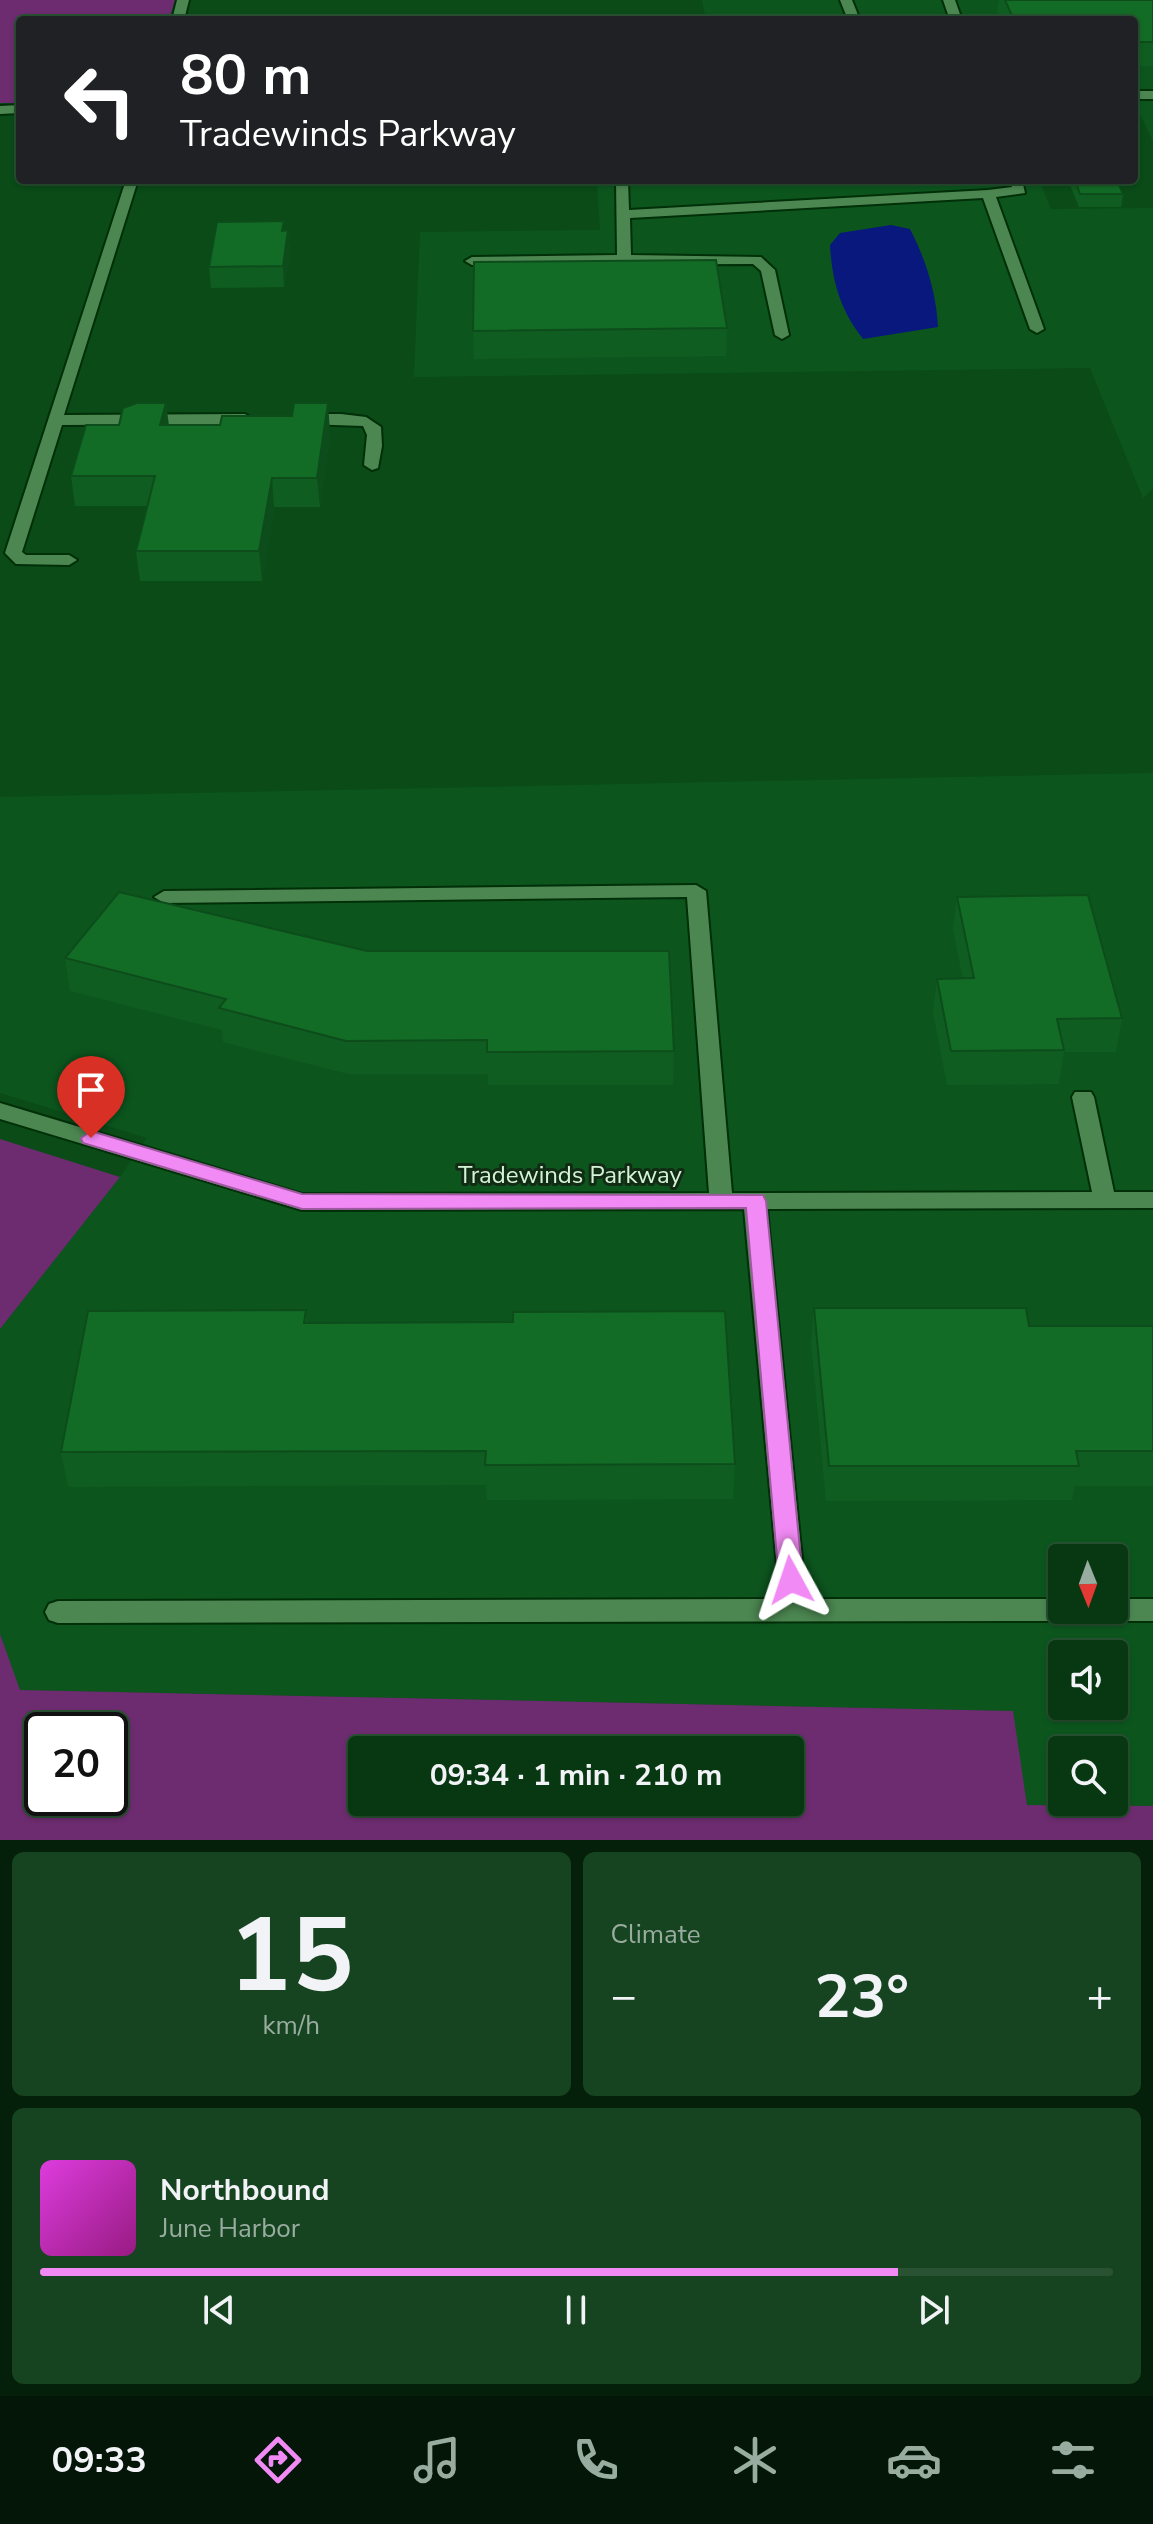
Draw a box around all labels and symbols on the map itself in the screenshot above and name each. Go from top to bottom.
pin [57,1056,125,1138]
street label: Tradewinds Parkway [458,1159,683,1191]
position arrow [749,1538,833,1622]
north arrow [1048,1544,1128,1624]
speed limit sign: 20 [24,1712,128,1816]

